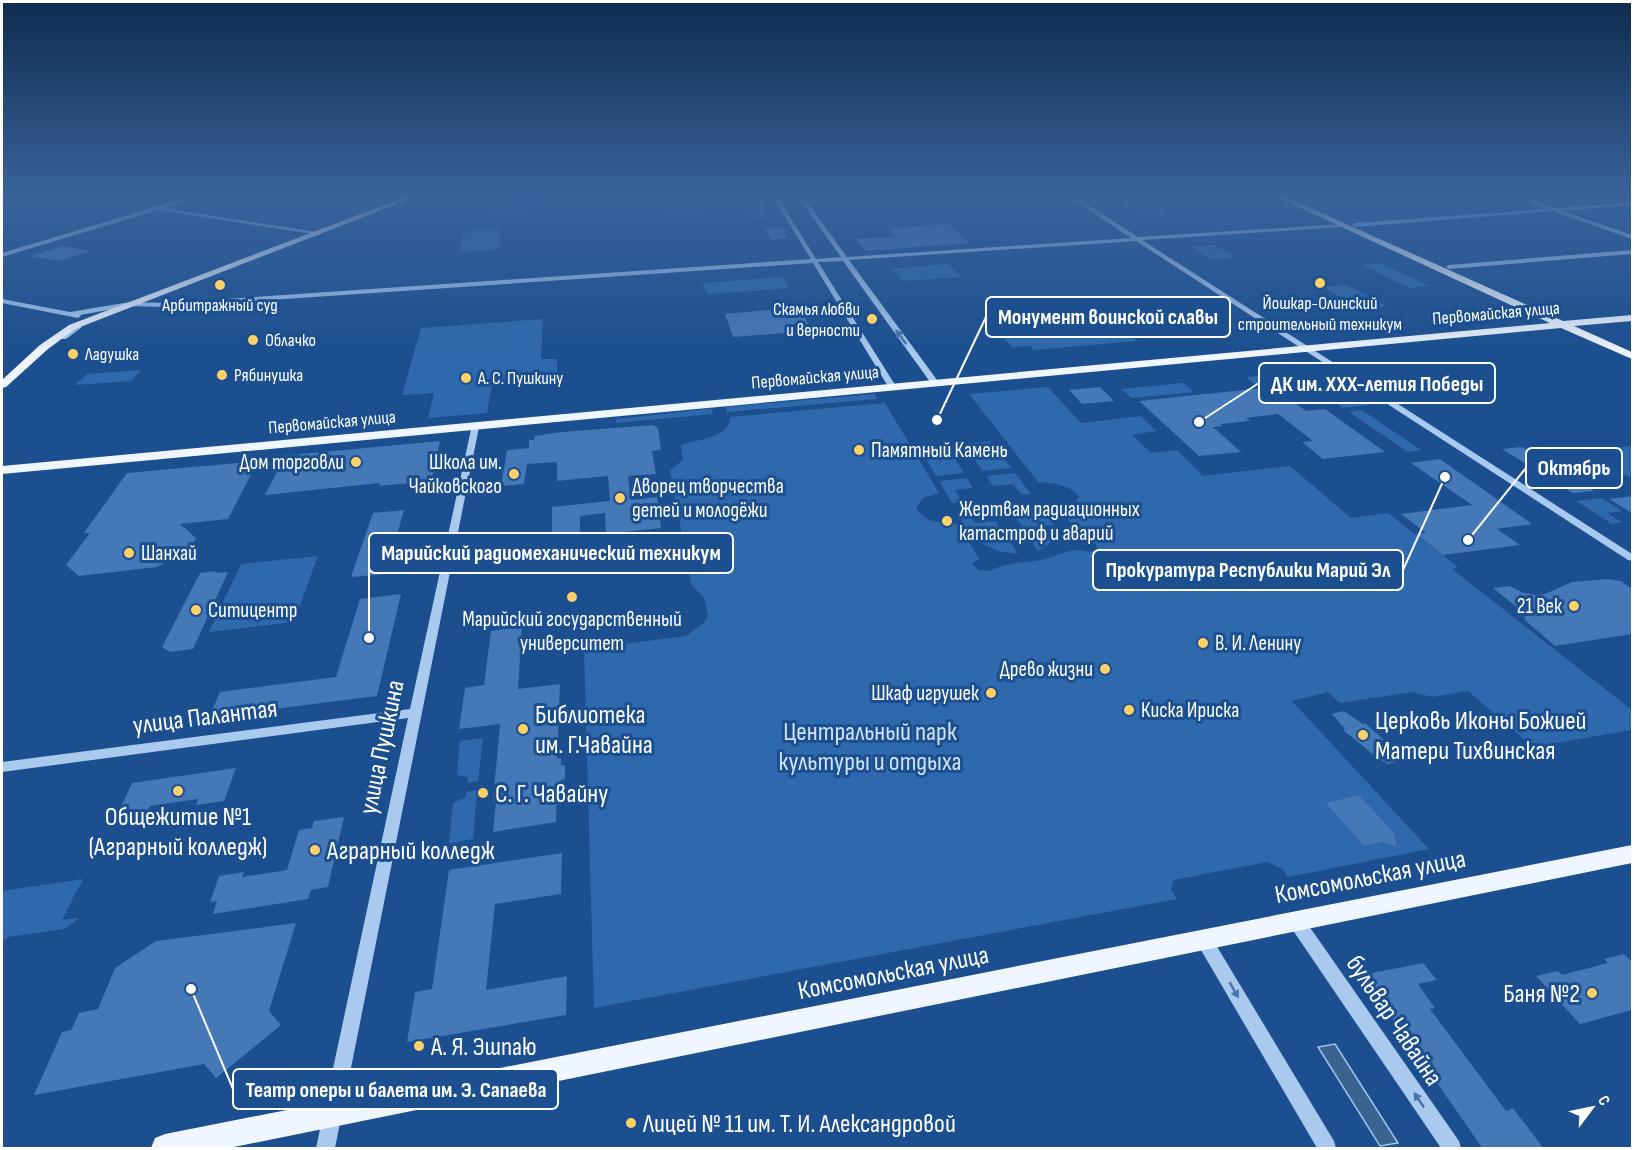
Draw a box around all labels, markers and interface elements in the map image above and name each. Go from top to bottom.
marker: Йошкар-Олинский строительный техникум [1313,276,1327,290]
marker: Арбитражный суд [213,278,227,292]
place label: Йошкар-Олинский строительный техникум [1238,293,1402,335]
place label: Арбитражный суд [161,295,278,316]
callout: Монумент воинской славы [986,297,1230,337]
street label: Первомайская улица [1431,297,1561,330]
place label: Скамья любви и верности [773,299,860,341]
text: Монумент воинской славы [998,304,1218,331]
marker: Скамья любви и верности [865,312,879,326]
one-way arrow [895,329,907,345]
place label: Облачко [265,330,316,351]
marker: Облачко [246,333,260,347]
place label: Ладушка [84,344,139,365]
marker: Ладушка [66,347,80,361]
street label: Первомайская улица [750,361,880,394]
callout: ДК им. ХХХ-летия Победы [1259,363,1495,403]
place label: Рябинушка [234,365,303,386]
marker: Рябинушка [215,368,229,382]
place label: А. С. Пушкину [477,368,563,389]
marker: А. С. Пушкину [459,371,473,385]
text: ДК им. ХХХ-летия Победы [1271,371,1483,398]
street label: Первомайская улица [267,406,397,439]
place label: Памятный Камень [871,438,1008,463]
marker: Памятный Камень [852,443,866,457]
callout: Октябрь [1526,448,1622,488]
place label: Дом торговли [240,450,344,475]
place label: Школа им. Чайковского [408,450,502,499]
marker: Дом торговли [349,455,363,469]
text: Октябрь [1538,455,1610,482]
marker: Школа им. Чайковского [507,467,521,481]
place label: Дворец творчества детей и молодёжи [632,474,784,523]
marker: Дворец творчества детей и молодёжи [613,491,627,505]
place label: Жертвам радиационных катастроф и аварий [959,497,1140,546]
marker: Жертвам радиационных катастроф и аварий [940,514,954,528]
callout: Марийский радиомеханический техникум [369,533,733,573]
text: Марийский радиомеханический техникум [381,540,721,567]
place label: Шанхай [141,541,197,566]
marker: Шанхай [122,546,136,560]
callout: Прокуратура Республики Марий Эл [1093,550,1403,590]
text: Прокуратура Республики Марий Эл [1105,557,1391,584]
marker: Марийский государственный университет [565,590,579,604]
place label: 21 Век [1517,594,1562,619]
place label: Ситицентр [208,598,297,623]
marker: 21 Век [1567,599,1581,613]
marker: Ситицентр [189,603,203,617]
place label: Марийский государственный университет [462,607,682,656]
place label: В. И. Ленину [1215,631,1301,656]
marker: В. И. Ленину [1196,636,1210,650]
place label: Древо жизни [1000,657,1093,682]
marker: Древо жизни [1098,662,1112,676]
street label: улица Пушкина [353,678,412,817]
place label: Шкаф игрушек [871,681,979,706]
marker: Шкаф игрушек [984,686,998,700]
street label: улица Палантая [131,693,279,742]
place label: Киска Ириска [1141,698,1239,723]
place label: Библиотека им. Г.Чавайна [535,700,653,761]
marker: Киска Ириска [1122,703,1136,717]
place label: Церковь Иконы Божией Матери Тихвинская [1375,706,1586,767]
park label: Центральный парк культуры и отдыха [779,717,961,778]
marker: Библиотека им. Г.Чавайна [516,722,530,736]
marker: Церковь Иконы Божией Матери Тихвинская [1356,728,1370,742]
place label: С. Г. Чавайну [495,779,608,810]
marker: Общежитие №1 (Аграрный колледж) [171,784,185,798]
marker: С. Г. Чавайну [476,786,490,800]
place label: Общежитие №1 (Аграрный колледж) [89,802,267,863]
place label: Аграрный колледж [326,836,495,867]
marker: Аграрный колледж [308,843,322,857]
street label: Комсомольская улица [1272,844,1468,911]
street label: Комсомольская улица [795,940,991,1007]
street label: бульвар Чавайна [1339,950,1449,1092]
place label: Баня №2 [1503,979,1580,1010]
one-way arrow [1229,982,1239,999]
marker: Баня №2 [1585,986,1599,1000]
place label: А. Я. Эшпаю [430,1032,537,1063]
marker: А. Я. Эшпаю [412,1039,426,1053]
callout: Театр оперы и балета им. Э. Сапаева [233,1069,558,1109]
text: Театр оперы и балета им. Э. Сапаева [245,1077,547,1104]
north arrow [1562,1078,1622,1138]
text: С [1593,1092,1614,1109]
one-way arrow [1413,1093,1425,1109]
place label: Лицей № 11 им. Т. И. Александровой [642,1109,956,1140]
marker: Лицей № 11 им. Т. И. Александровой [624,1116,638,1130]

